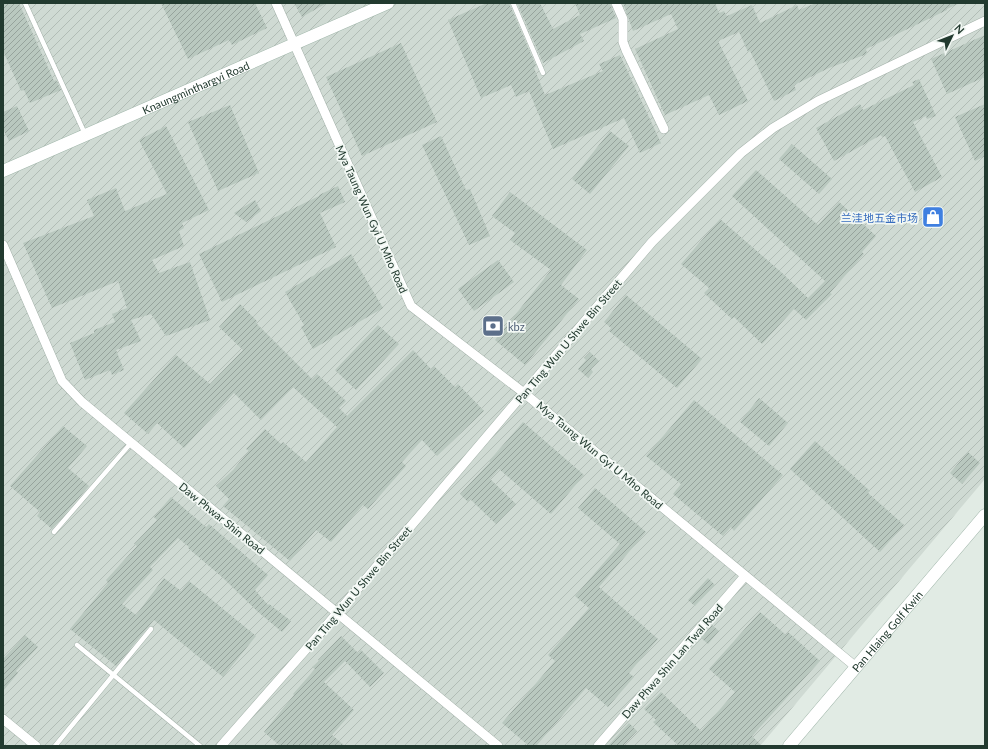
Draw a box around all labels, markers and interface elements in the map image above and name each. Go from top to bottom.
north arrow [932,16,972,56]
text: N [952,21,967,36]
street label: Knaungminthargyi Road [140,58,251,116]
street label: Mya Taung Wun Gyi U Mho Road [333,143,411,295]
shop icon: 兰洼地五金市场 [920,204,946,230]
place label: 兰洼地五金市场 [841,211,918,224]
street label: Pan Ting Wun U Shwe Bin Street [512,276,624,406]
bank icon: kbz [480,313,506,339]
place label: kbz [508,320,525,333]
street label: Mya Taung Wun Gyi U Mho Road [534,398,666,512]
street label: Daw Phwar Shin Road [177,480,267,556]
street label: Pan Ting Wun U Shwe Bin Street [302,523,414,653]
street label: Pan Hlaing Golf Kwin [849,588,925,674]
street label: Daw Phwa Shin Lan Twal Road [619,601,725,721]

